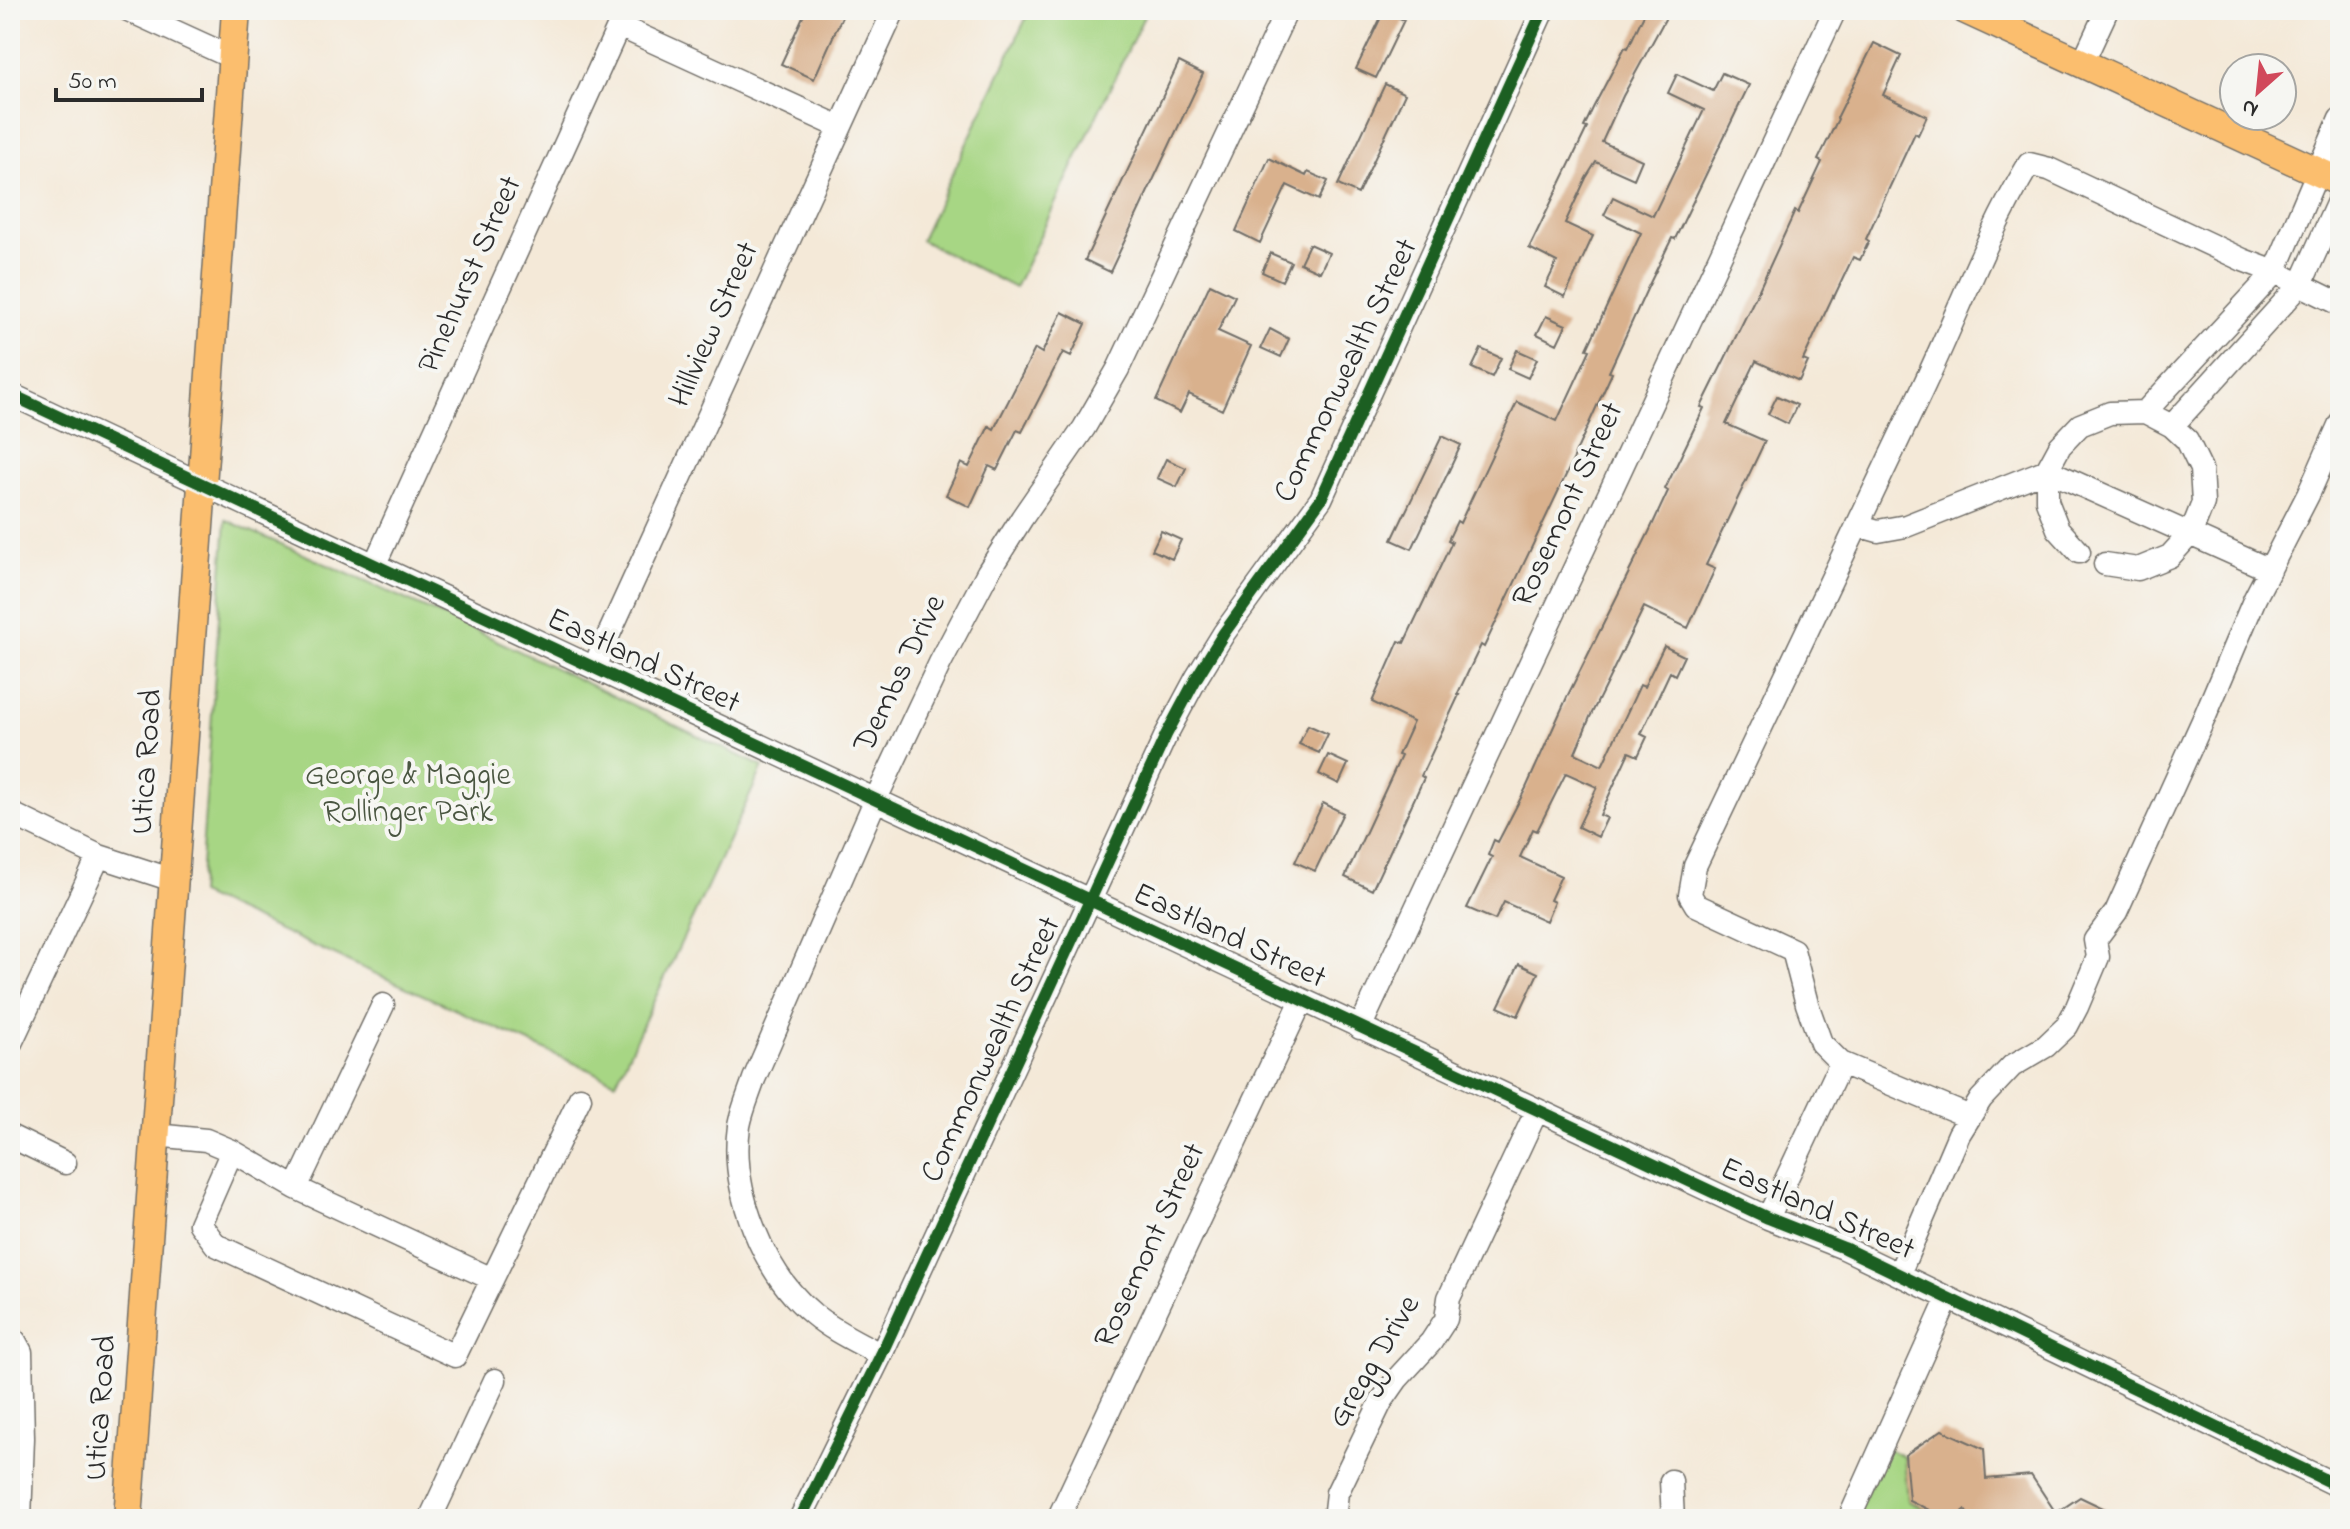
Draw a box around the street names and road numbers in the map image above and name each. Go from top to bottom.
street label: Pinehurst Street [407,169,536,381]
street label: Commonwealth Street [1263,231,1432,511]
street label: Hillview Street [657,234,773,415]
street label: Rosemont Street [1501,394,1637,615]
street label: Dembs Drive [842,586,960,762]
street label: Eastland Street [538,597,748,728]
street label: Utica Road [119,688,177,836]
street label: Eastland Street [1124,872,1334,1003]
street label: Commonwealth Street [910,909,1074,1191]
street label: Rosemont Street [1083,1135,1219,1356]
street label: Eastland Street [1712,1146,1922,1274]
street label: Gregg Drive [1317,1286,1434,1438]
street label: Utica Road [73,1334,131,1482]

